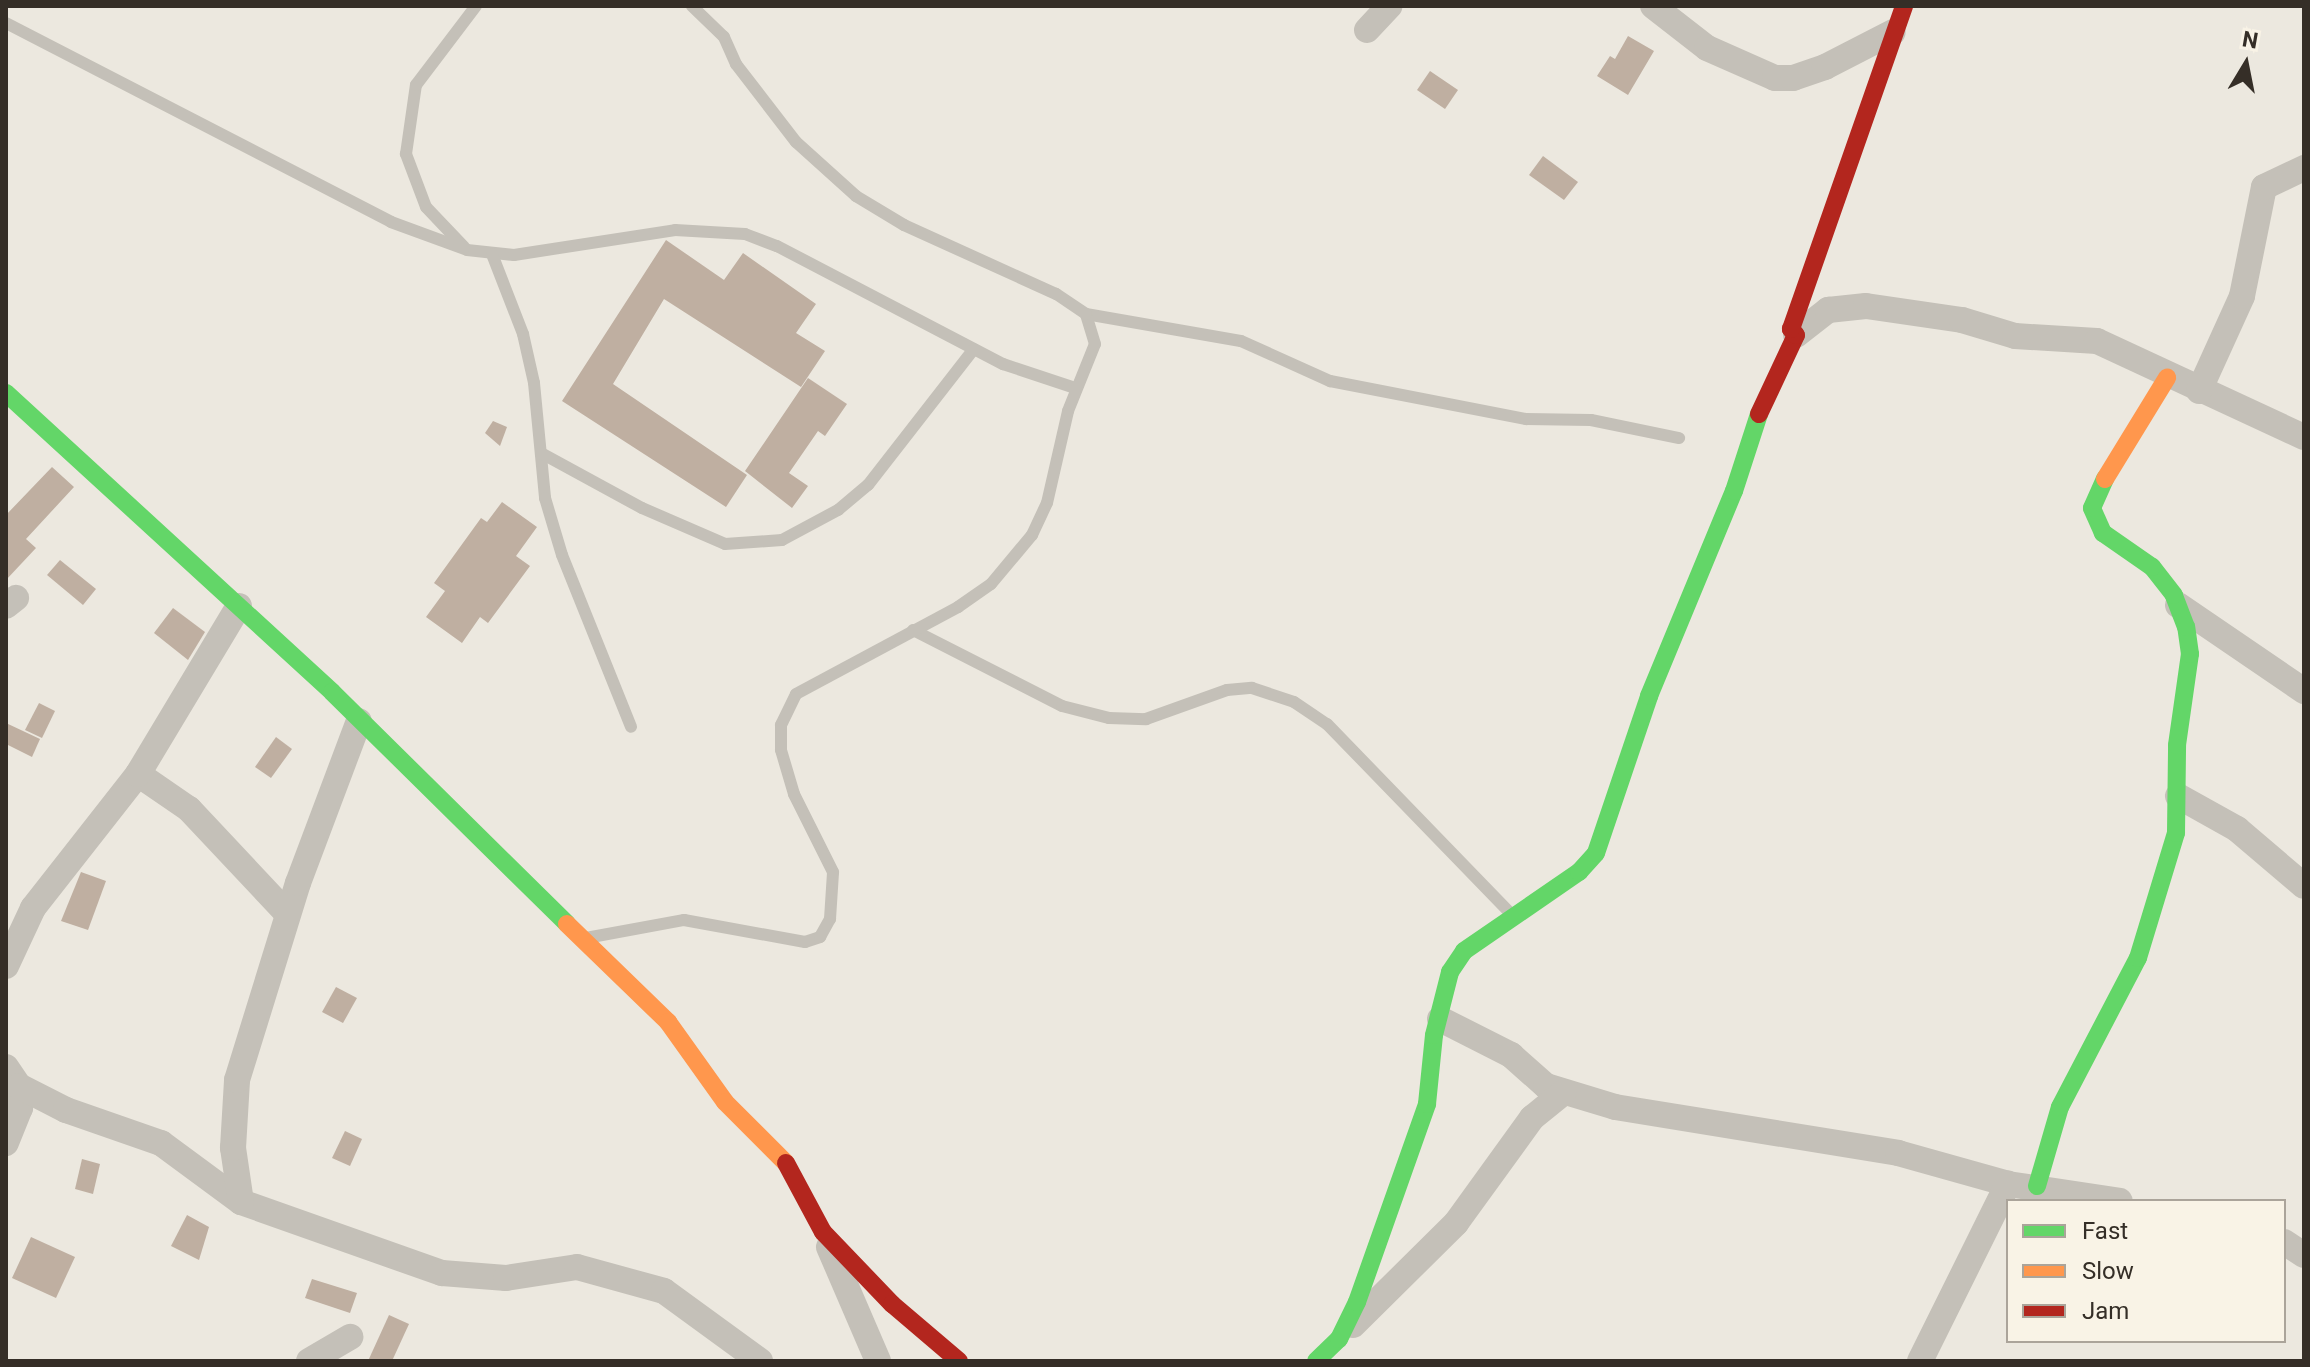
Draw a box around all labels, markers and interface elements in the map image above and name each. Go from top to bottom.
north arrow [2206,24,2286,104]
text: N [2240,26,2260,54]
legend [2006,1199,2286,1343]
text: Fast [2082,1217,2128,1245]
text: Slow [2082,1257,2134,1285]
text: Jam [2082,1297,2129,1325]

